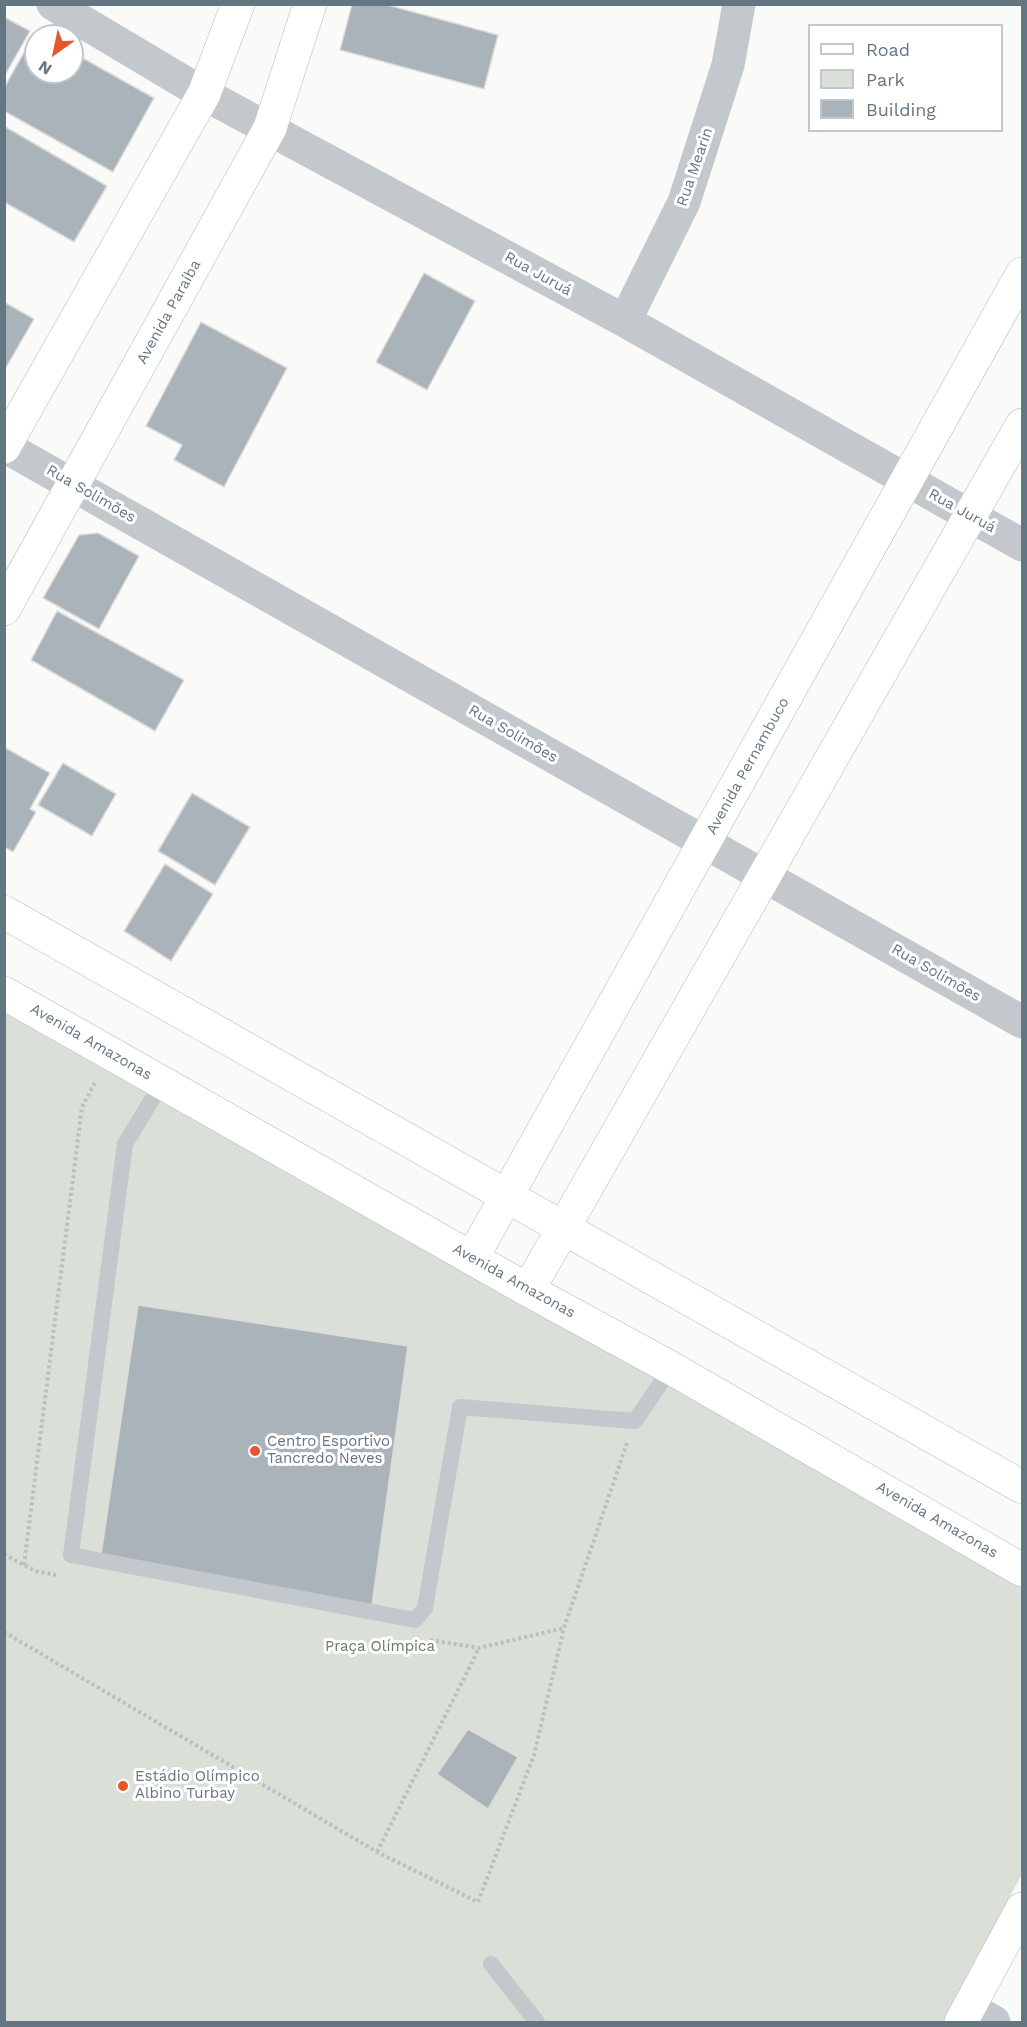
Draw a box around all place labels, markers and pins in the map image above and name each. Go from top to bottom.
place label: Centro Esportivo Tancredo Neves [267,1433,390,1468]
marker: Centro Esportivo Tancredo Neves [248,1444,262,1458]
place label: Estádio Olímpico Albino Turbay [135,1768,260,1803]
marker: Estádio Olímpico Albino Turbay [116,1779,130,1793]

